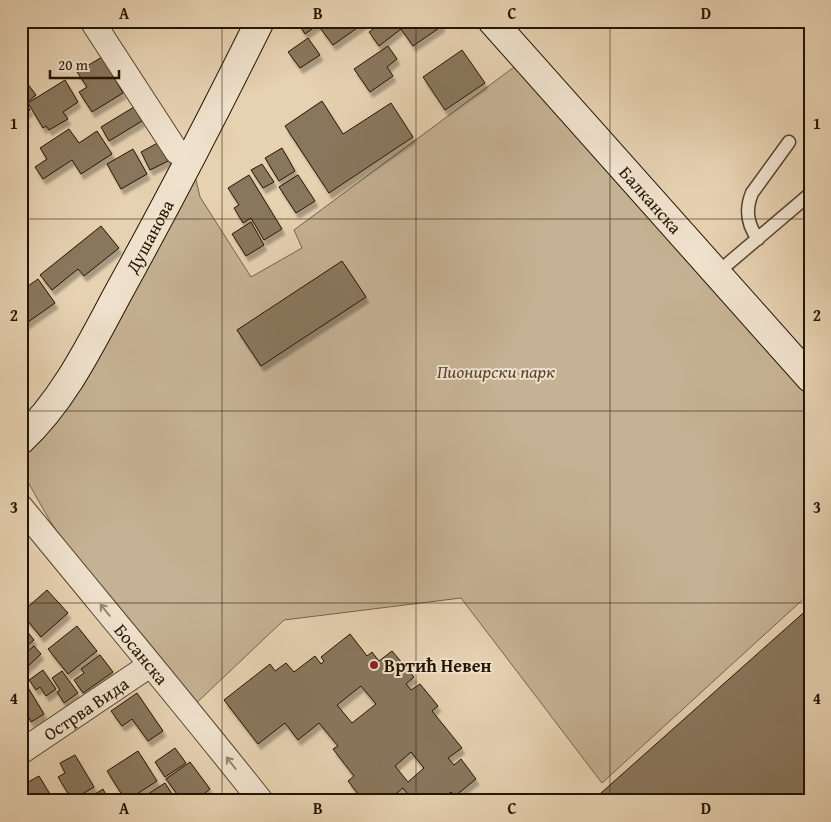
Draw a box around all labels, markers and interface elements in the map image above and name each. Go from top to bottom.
text: A [119,1,130,25]
text: B [313,1,323,25]
text: C [507,1,517,25]
text: D [701,1,711,25]
scale bar [50,48,119,80]
text: 20 m [58,54,89,75]
text: 1 [10,111,18,135]
text: 1 [813,111,821,135]
street label: Балканска [613,159,689,240]
street label: Душанова [118,194,180,278]
text: 2 [10,303,18,327]
text: 2 [813,303,821,327]
park label: Пионирски парк [437,358,555,385]
text: 3 [10,495,18,519]
text: 3 [813,495,821,519]
one-way arrow [100,604,111,617]
street label: Босанска [108,617,175,691]
place label: Вртић Невен [384,652,492,679]
marker: Вртић Невен [368,659,380,671]
street label: Острва Вида [38,670,134,747]
text: 4 [10,686,18,710]
text: 4 [813,686,821,710]
one-way arrow [225,756,236,769]
text: A [119,796,130,820]
text: B [313,796,323,820]
text: C [507,796,517,820]
text: D [701,796,711,820]

